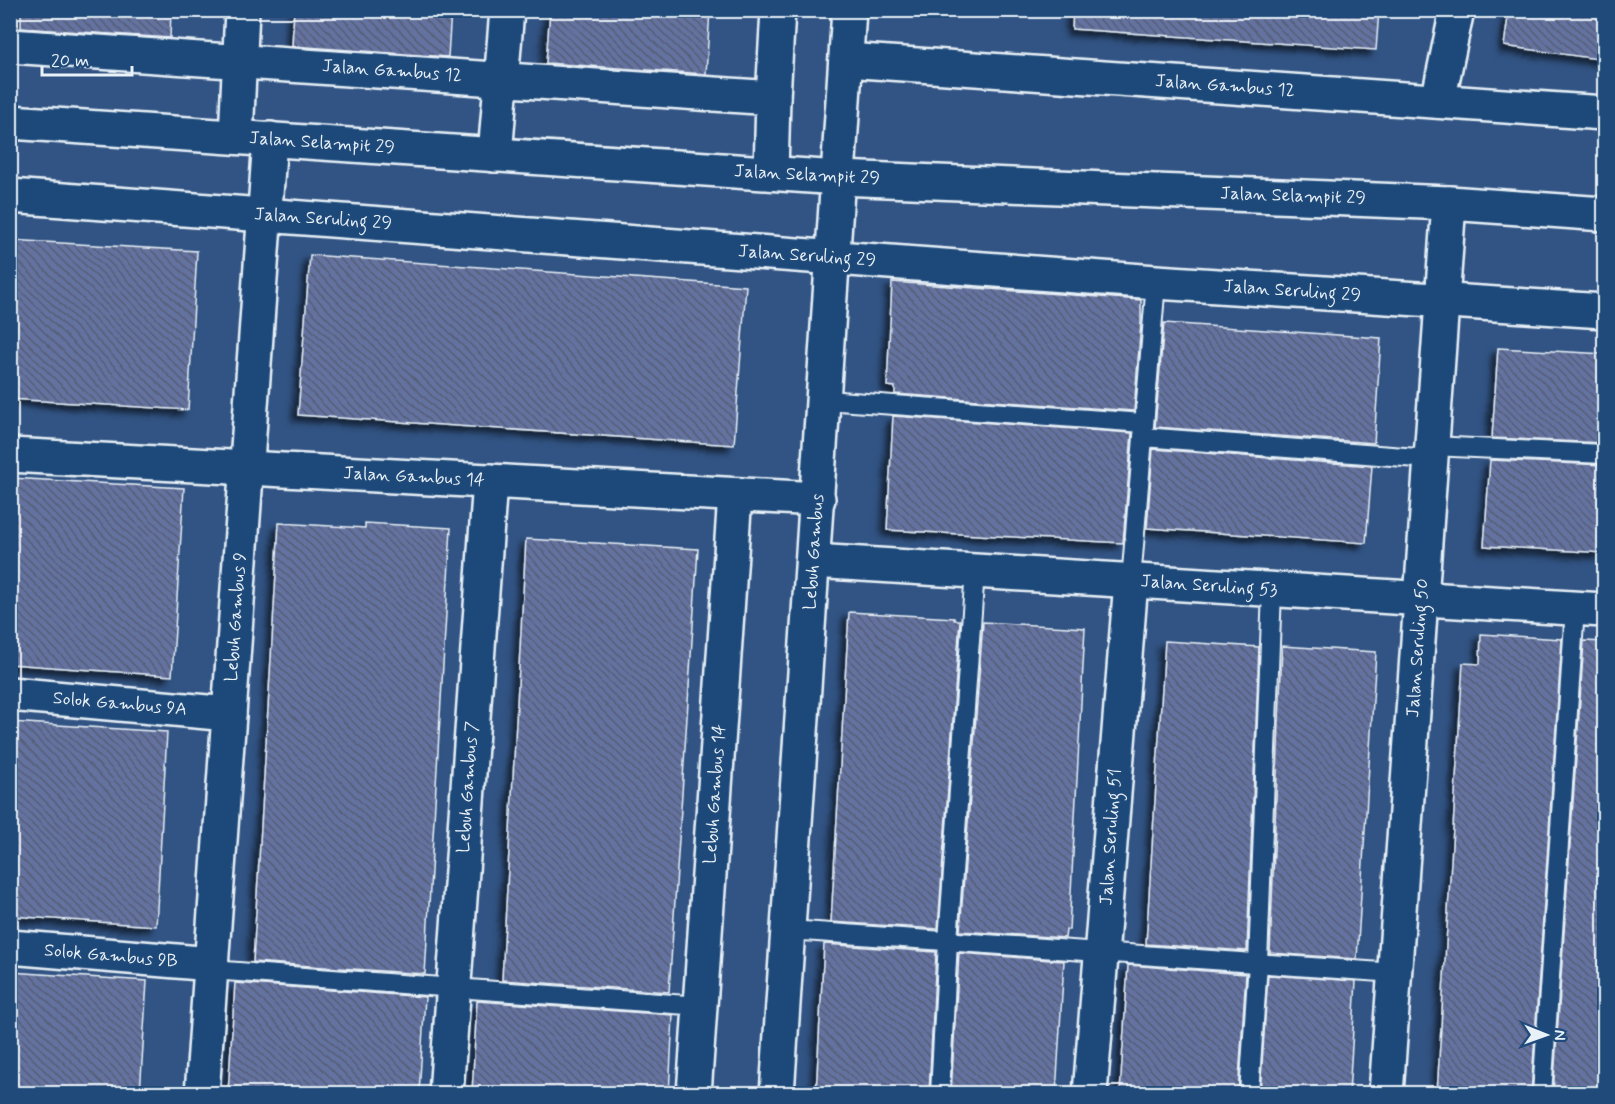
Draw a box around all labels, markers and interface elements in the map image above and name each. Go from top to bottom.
scale bar [42,39,132,77]
text: 20 m [51,49,89,73]
street label: Jalan Gambus 12 [321,54,463,88]
street label: Jalan Gambus 12 [1154,69,1296,103]
street label: Jalan Selampit 29 [248,126,396,160]
street label: Jalan Selampit 29 [733,159,881,191]
street label: Jalan Selampit 29 [1220,181,1366,211]
street label: Jalan Seruling 29 [253,202,393,238]
street label: Jalan Seruling 29 [737,239,877,275]
street label: Jalan Seruling 29 [1222,274,1362,310]
street label: Jalan Gambus 14 [343,461,485,493]
street label: Lebuh Gambus [798,493,830,611]
street label: Lebuh Gambus 9 [220,551,253,683]
street label: Jalan Seruling 53 [1140,569,1279,605]
street label: Jalan Seruling 50 [1401,577,1437,719]
street label: Solok Gambus 9A [52,686,188,722]
street label: Lebuh Gambus 7 [451,720,485,854]
street label: Lebuh Gambus 14 [698,723,732,865]
street label: Jalan Seruling 51 [1094,768,1130,906]
street label: Solok Gambus 9B [43,938,179,974]
north arrow [1516,1005,1576,1065]
text: N [1549,1030,1570,1041]

